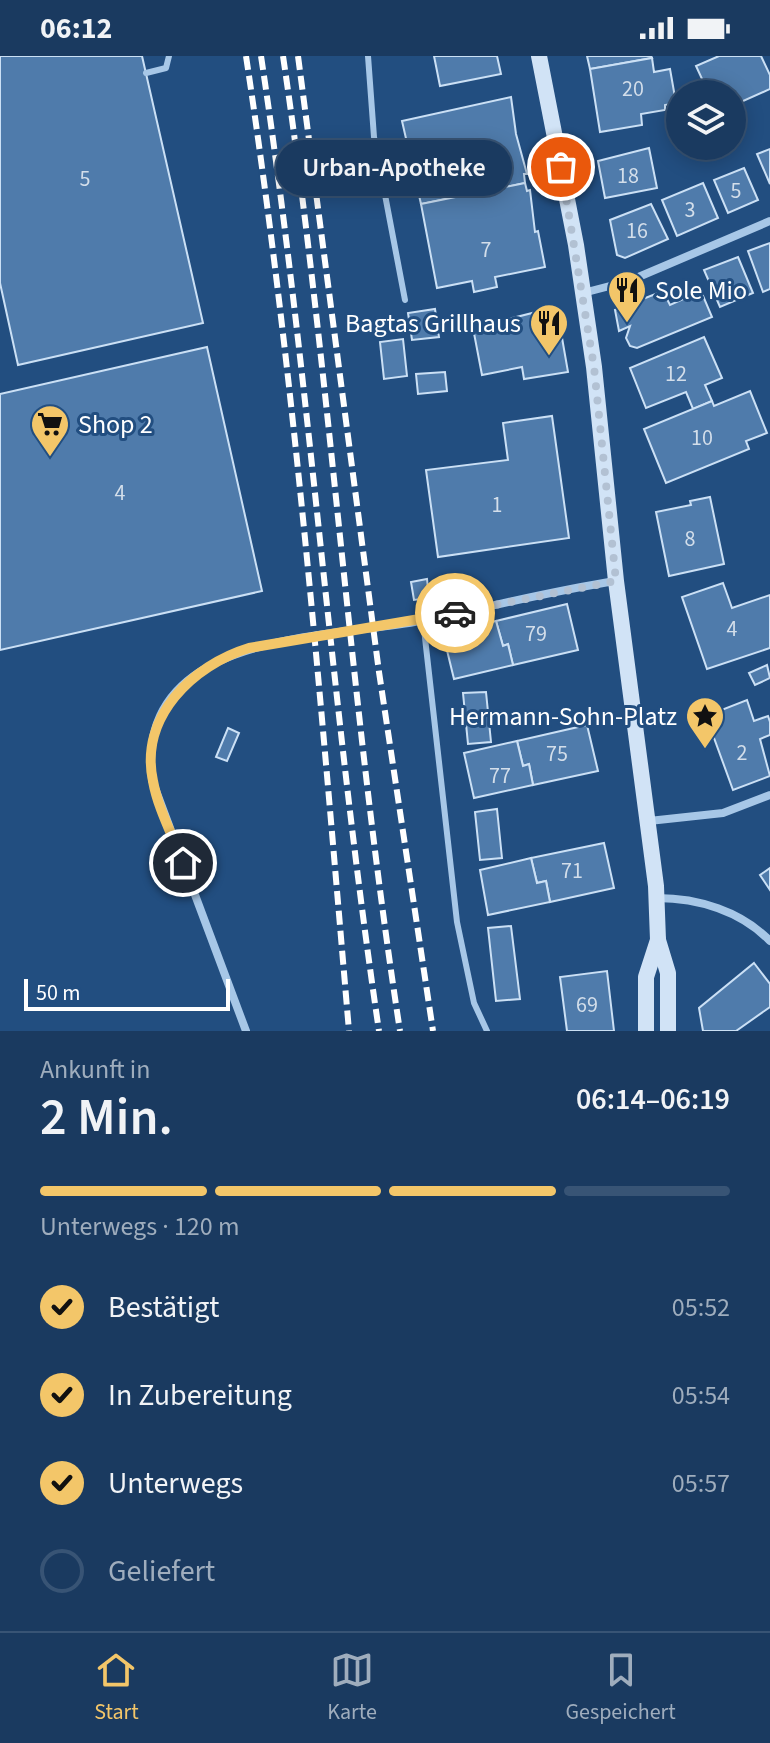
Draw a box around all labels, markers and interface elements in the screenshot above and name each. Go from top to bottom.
text: 06:12 [40,7,112,50]
house number: 20 [622,73,644,105]
map controls [666,80,746,160]
button: layers [666,80,746,160]
pin [527,133,595,201]
callout: Urban-Apotheke [277,139,513,195]
icon: bag [539,145,583,189]
text: Urban-Apotheke [302,149,486,186]
house number: 18 [617,160,639,192]
house number: 5 [80,163,90,195]
house number: 5 [731,175,741,207]
house number: 3 [685,194,695,226]
house number: 16 [626,215,648,247]
house number: 7 [481,234,492,266]
restaurant icon: Sole Mio [606,269,648,324]
place label: Sole Mio [655,272,747,309]
restaurant icon: Bagtas Grillhaus [528,302,570,357]
place label: Bagtas Grillhaus [345,305,521,342]
house number: 12 [665,358,687,390]
supermarket icon: Shop 2 [29,403,71,458]
place label: Shop 2 [78,406,153,443]
house number: 10 [691,422,713,454]
house number: 4 [115,477,126,509]
house number: 1 [492,489,502,521]
house number: 8 [685,523,696,555]
courier [415,573,495,653]
icon: car [433,591,477,635]
house number: 4 [727,613,738,645]
house number: 79 [525,618,547,650]
place icon: Hermann-Sohn-Platz [684,695,726,750]
place label: Hermann-Sohn-Platz [449,698,677,735]
house number: 2 [737,737,747,769]
house number: 75 [546,738,568,770]
house number: 77 [489,760,511,792]
pin [149,829,217,897]
icon: home [161,841,205,885]
house number: 71 [561,855,583,887]
scale bar [24,975,230,1011]
text: 50 m [36,977,81,1009]
house number: 69 [576,989,598,1021]
text: Ankunft in [40,1051,150,1088]
text: 06:14–06:19 [576,1078,730,1121]
text: 2 Min. [40,1081,173,1155]
text: Unterwegs · 120 m [40,1208,239,1245]
icon: check [40,1285,84,1329]
text: Bestätigt [108,1286,219,1329]
text: 05:52 [672,1289,730,1326]
icon: check [40,1373,84,1417]
text: In Zubereitung [108,1374,292,1417]
text: 05:54 [672,1377,730,1414]
icon: check [40,1461,84,1505]
text: Unterwegs [108,1462,243,1505]
text: 05:57 [672,1465,730,1502]
text: Geliefert [108,1550,215,1593]
tab: Start [94,1648,139,1728]
tab: Karte [327,1648,377,1728]
tab: Gespeichert [565,1648,676,1728]

